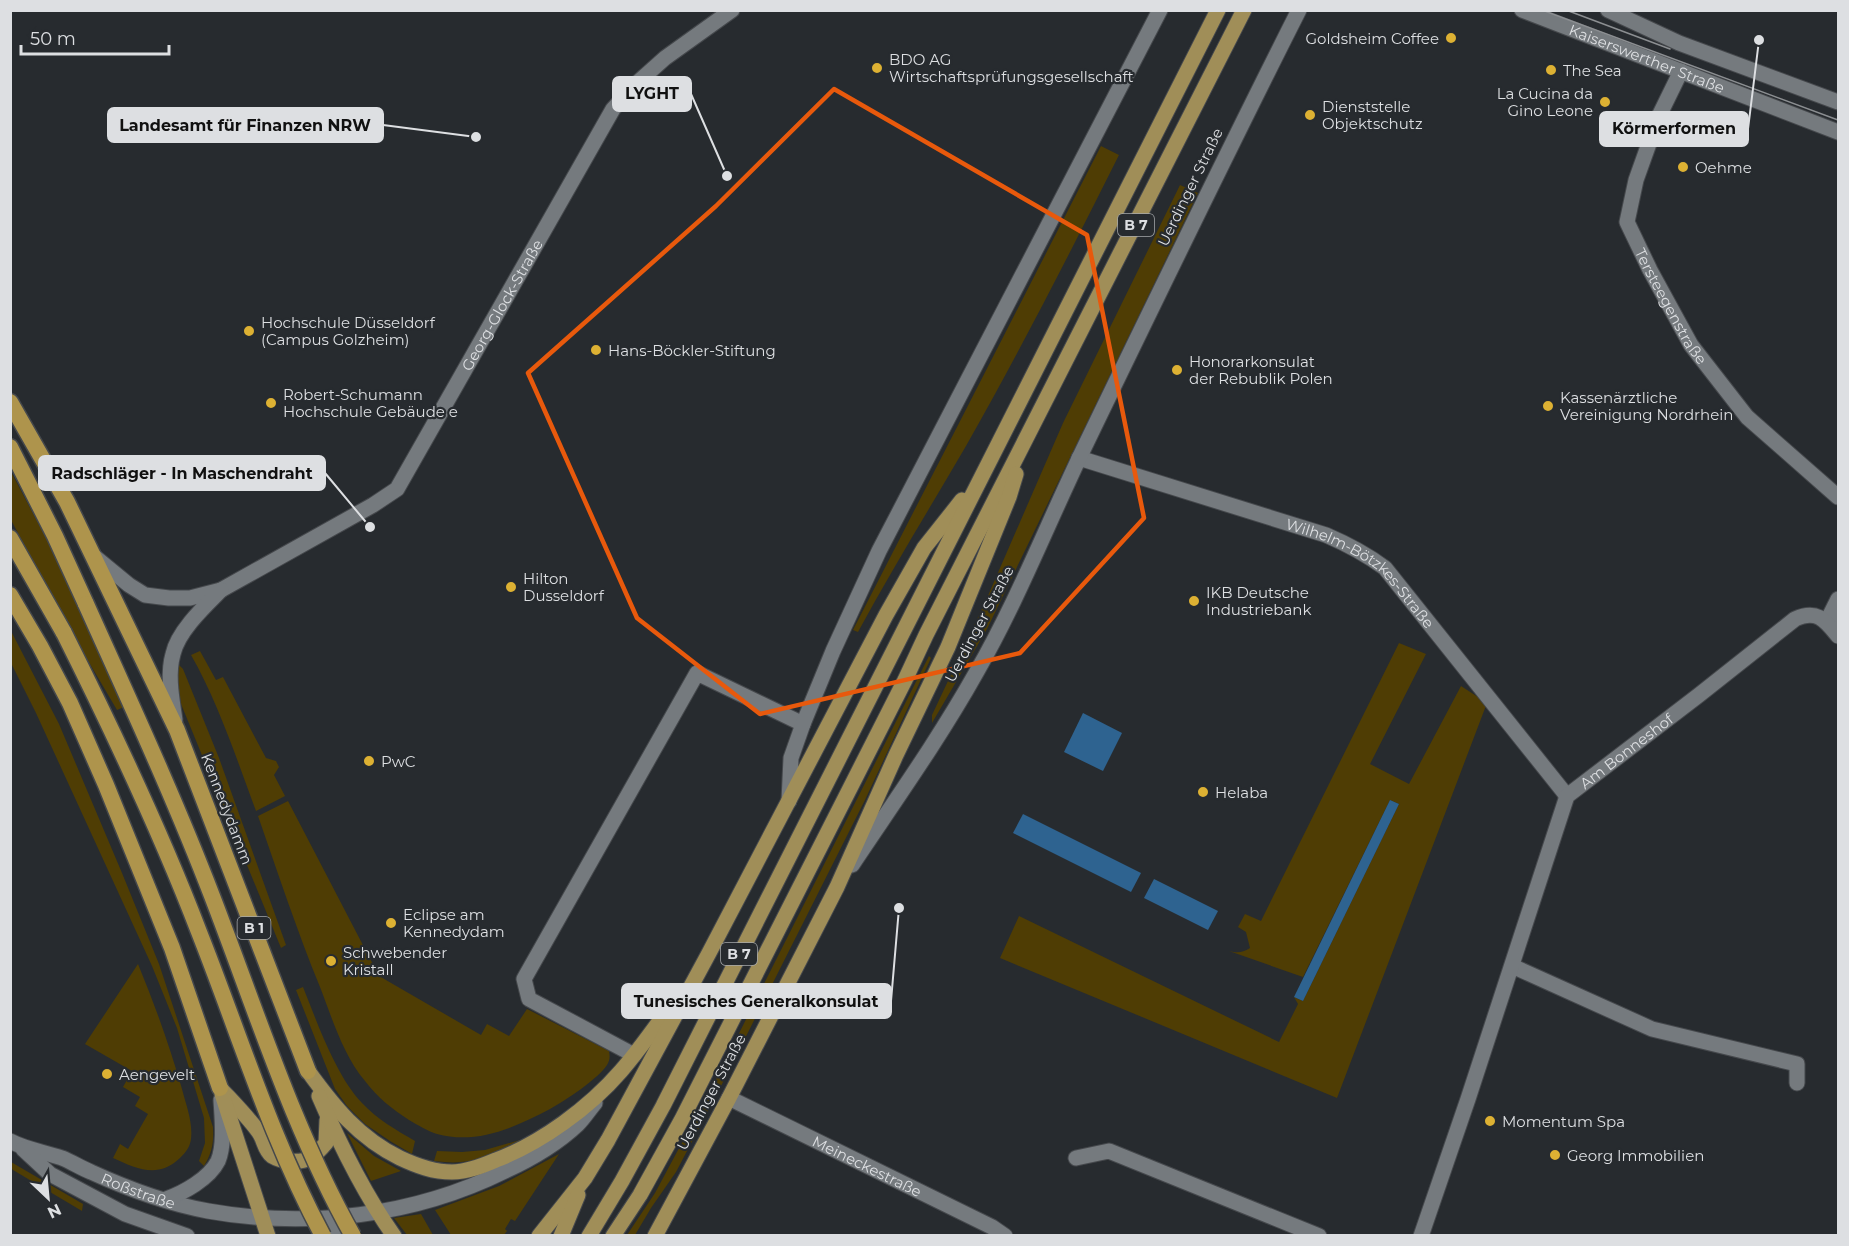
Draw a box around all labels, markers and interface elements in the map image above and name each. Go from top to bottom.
scale bar [21,18,170,56]
street label: Kaiserswerther Straße [1567,20,1727,97]
text: 50 m [30,28,76,50]
place label: Goldsheim Coffee [1306,29,1439,48]
marker: Goldsheim Coffee [1444,31,1458,45]
place label: BDO AG Wirtschaftsprüfungsgesellschaft [889,50,1134,86]
marker: BDO AG Wirtschaftsprüfungsgesellschaft [870,61,884,75]
place label: The Sea [1563,61,1622,80]
marker: The Sea [1544,63,1558,77]
callout: LYGHT [613,77,691,111]
text: LYGHT [625,84,679,103]
place label: La Cucina da Gino Leone [1497,84,1593,120]
marker: La Cucina da Gino Leone [1598,95,1612,109]
place label: Dienststelle Objektschutz [1322,97,1423,133]
callout: Landesamt für Finanzen NRW [108,108,383,142]
marker: Dienststelle Objektschutz [1303,108,1317,122]
callout: Körmerformen [1600,112,1748,146]
text: Landesamt für Finanzen NRW [119,116,371,135]
text: Körmerformen [1612,119,1736,138]
street label: Uerdinger Straße [1153,125,1227,249]
place label: Oehme [1695,158,1752,177]
marker: Oehme [1676,160,1690,174]
road number: B 7 [1118,214,1154,236]
street label: Georg-Glock-Straße [457,236,547,374]
street label: Tersteegenstraße [1631,245,1712,368]
place label: Hochschule Düsseldorf (Campus Golzheim) [261,313,436,349]
marker: Hochschule Düsseldorf (Campus Golzheim) [242,324,256,338]
place label: Hans-Böckler-Stiftung [608,341,776,360]
marker: Hans-Böckler-Stiftung [589,343,603,357]
place label: Honorarkonsulat der Rebublik Polen [1189,352,1333,388]
marker: Honorarkonsulat der Rebublik Polen [1170,363,1184,377]
place label: Robert-Schumann Hochschule Gebäude e [283,385,458,421]
place label: Kassenärztliche Vereinigung Nordrhein [1560,388,1733,424]
marker: Robert-Schumann Hochschule Gebäude e [264,396,278,410]
marker: Kassenärztliche Vereinigung Nordrhein [1541,399,1555,413]
callout: Radschläger - In Maschendraht [39,456,325,490]
text: Radschläger - In Maschendraht [51,464,313,483]
street label: Wilhelm-Bötzkes-Straße [1284,514,1439,632]
street label: Uerdinger Straße [940,563,1018,685]
place label: Hilton Dusseldorf [523,569,605,605]
marker: Hilton Dusseldorf [504,580,518,594]
place label: IKB Deutsche Industriebank [1206,583,1311,619]
marker: IKB Deutsche Industriebank [1187,594,1201,608]
street label: Am Bonneshof [1576,708,1677,793]
street label: Kennedydamm [197,751,257,867]
place label: PwC [381,752,416,771]
marker: PwC [362,754,376,768]
place label: Helaba [1215,783,1268,802]
marker: Helaba [1196,785,1210,799]
place label: Eclipse am Kennedydam [403,905,505,941]
marker: Eclipse am Kennedydam [384,916,398,930]
road number: B 1 [238,917,270,939]
place label: Schwebender Kristall [343,943,447,979]
road number: B 7 [721,943,757,965]
marker: Schwebender Kristall [324,954,338,968]
callout: Tunesisches Generalkonsulat [622,984,891,1018]
text: Tunesisches Generalkonsulat [634,992,878,1011]
street label: Uerdinger Straße [672,1031,750,1153]
place label: Aengevelt [119,1065,195,1084]
marker: Aengevelt [100,1067,114,1081]
place label: Momentum Spa [1502,1112,1625,1131]
marker: Momentum Spa [1483,1114,1497,1128]
street label: Meineckestraße [809,1131,925,1201]
place label: Georg Immobilien [1567,1146,1704,1165]
marker: Georg Immobilien [1548,1148,1562,1162]
north arrow [18,1168,78,1228]
street label: Roßstraße [98,1168,178,1212]
text: N [44,1200,64,1222]

